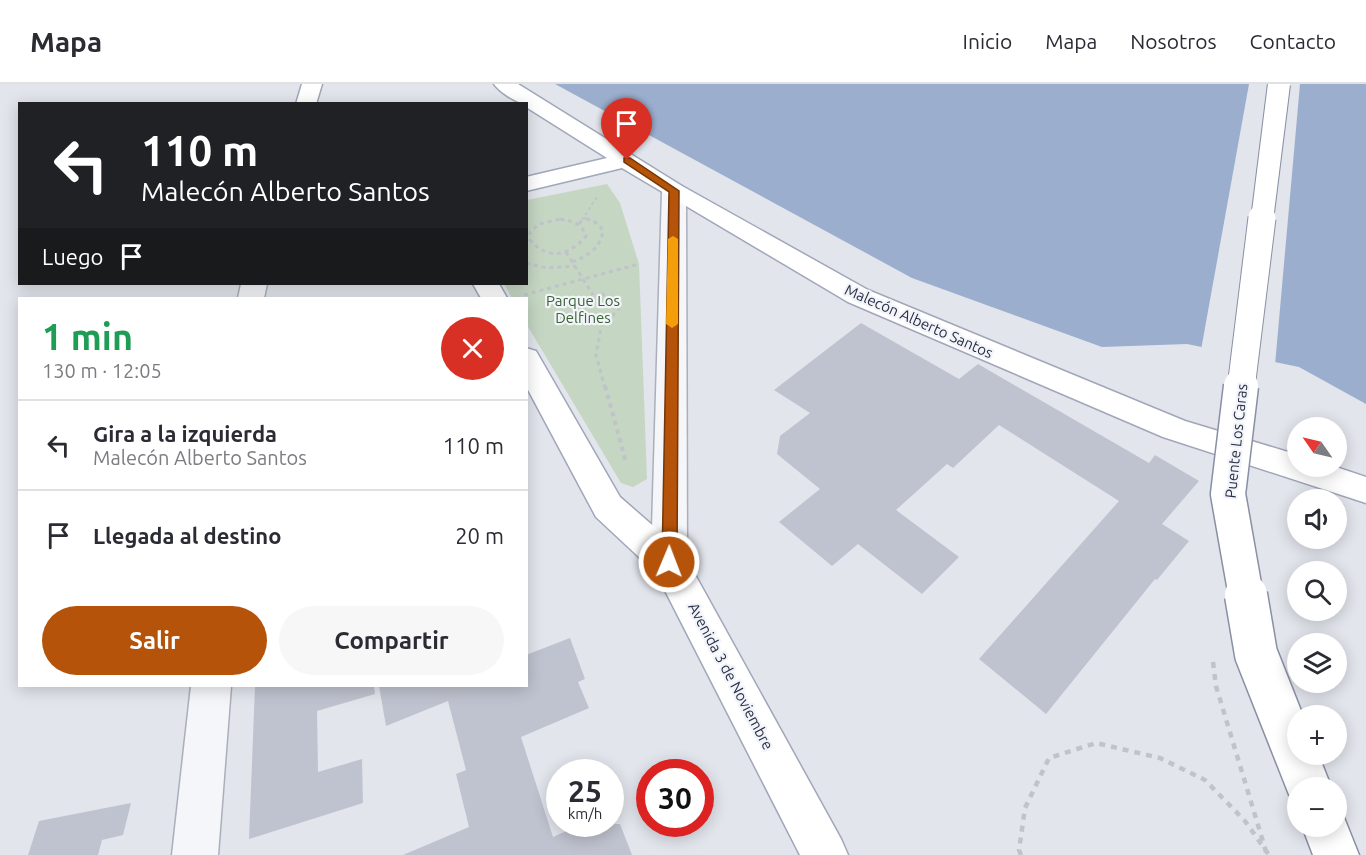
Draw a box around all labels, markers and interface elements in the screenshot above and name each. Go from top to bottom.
text: Mapa [30,26,102,57]
text: Inicio [963,29,1012,53]
text: Mapa [1045,29,1097,53]
text: Nosotros [1130,29,1217,53]
text: Contacto [1250,29,1336,53]
pin [601,98,652,160]
icon: arrive [610,107,643,140]
icon: left [42,126,120,204]
text: 110 m [141,127,258,174]
text: Malecón Alberto Santos [141,176,430,206]
icon: arrive [115,240,148,273]
text: Luego [42,244,103,269]
street label: Malecón Alberto Santos [842,281,996,361]
park label: Parque Los Delfines [546,292,620,326]
text: 1 min [42,316,133,357]
button: close [441,317,504,380]
text: 130 m · 12:05 [42,359,162,382]
street label: Puente Los Caras [1222,383,1250,499]
north arrow [1287,417,1347,477]
map controls [1287,417,1347,837]
text: Gira a la izquierda [93,421,277,446]
icon: left [42,429,75,462]
text: 110 m [443,433,504,458]
text: Malecón Alberto Santos [93,446,307,469]
button: sound [1287,489,1347,549]
icon: arrive [42,519,75,552]
text: Llegada al destino [93,523,281,548]
text: 20 m [455,523,504,548]
position arrow [637,530,701,594]
button: search [1287,561,1347,621]
street label: Avenida 3 de Noviembre [685,600,777,752]
button: Salir [42,606,267,675]
button: Compartir [279,606,504,675]
button: layers [1287,633,1347,693]
button: + [1287,705,1347,765]
speed limit sign: 30 [636,759,714,837]
text: 25 [568,774,602,808]
button: − [1287,777,1347,837]
text: km/h [568,805,602,822]

